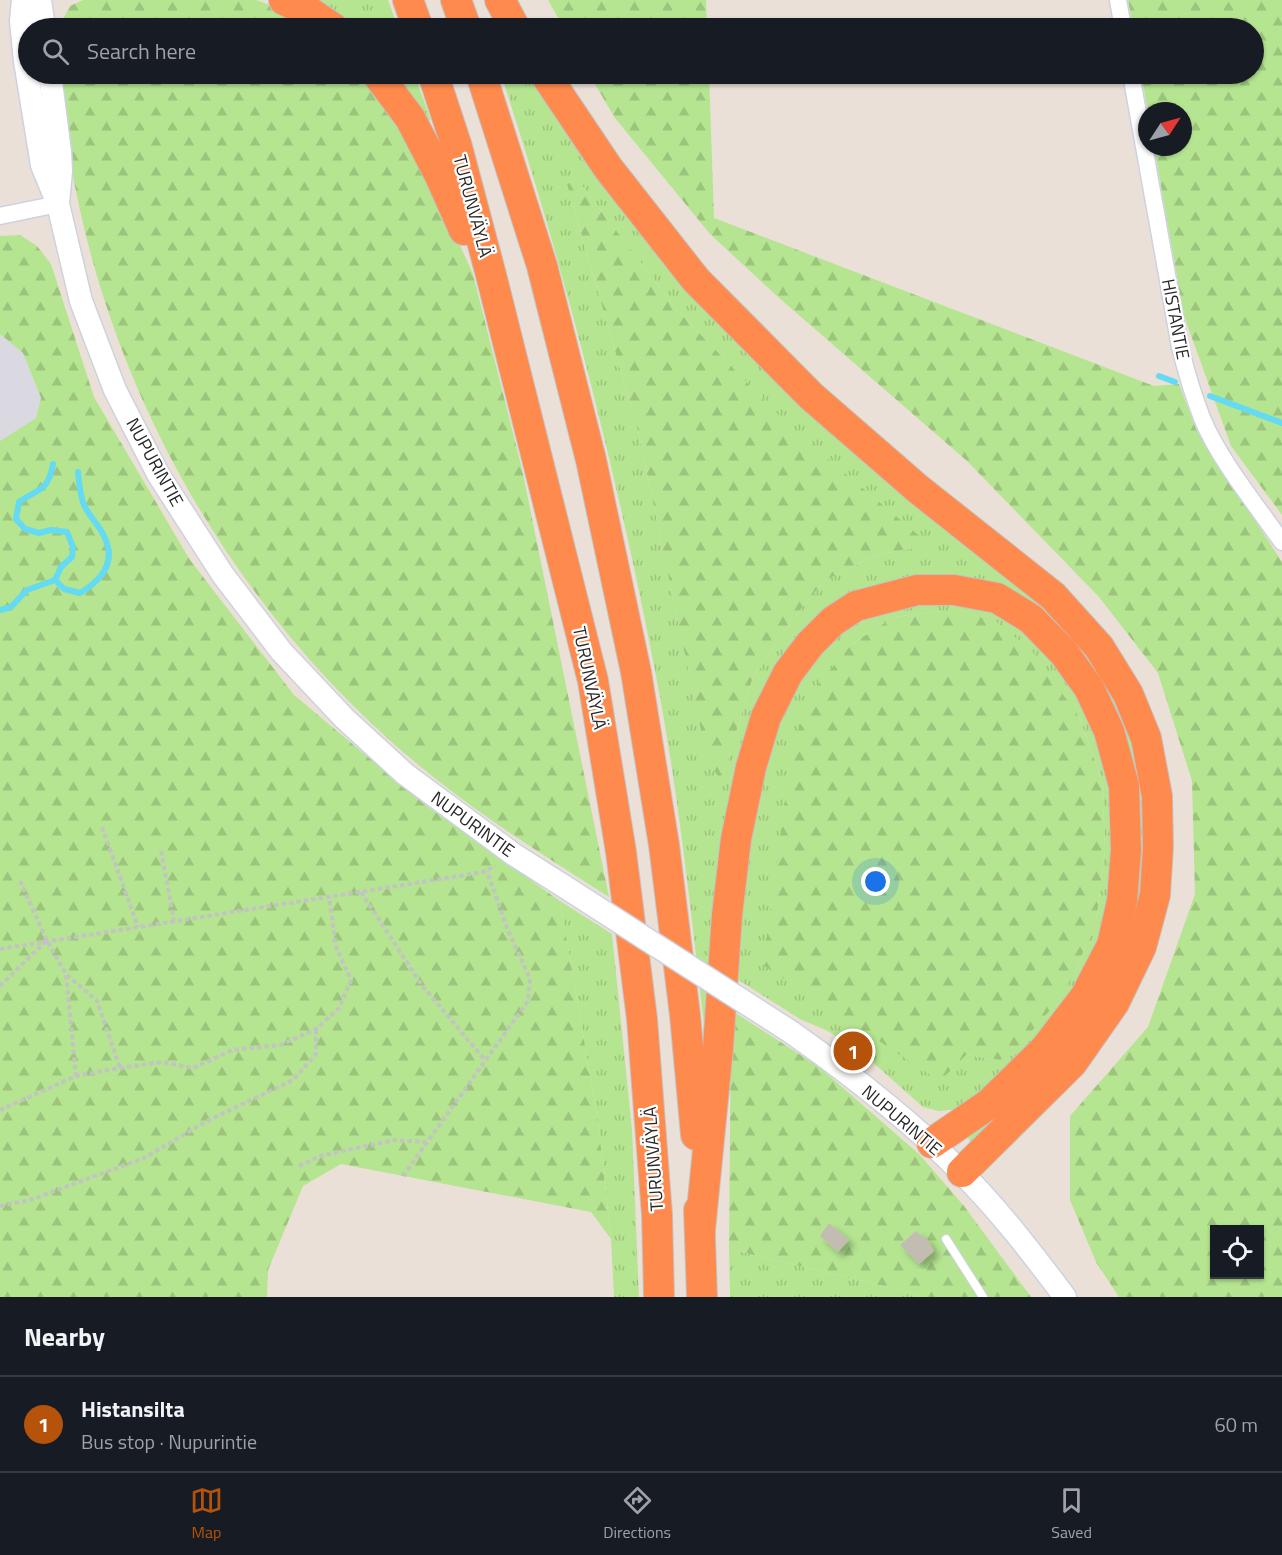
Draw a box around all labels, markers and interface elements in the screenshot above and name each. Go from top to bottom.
search box [18,18,1264,84]
text: Search here [87,34,196,68]
icon: search [39,35,72,68]
north arrow [1138,102,1192,156]
street label: TURUNVÄYLÄ [446,152,500,260]
street label: HISTANTIE [1155,276,1197,362]
street label: NUPURINTIE [120,413,190,511]
street label: TURUNVÄYLÄ [566,624,614,732]
street label: NUPURINTIE [426,784,520,864]
your location [861,867,890,896]
pin: 1 [834,1028,872,1074]
street label: NUPURINTIE [856,1078,948,1162]
street label: TURUNVÄYLÄ [636,1106,670,1212]
map controls [1210,1225,1264,1279]
button: locate [1210,1225,1264,1279]
text: Nearby [24,1317,105,1356]
text: Histansilta [81,1392,185,1426]
text: 1 [38,1409,49,1440]
text: 60 m [1214,1409,1258,1440]
text: Bus stop · Nupurintie [81,1426,257,1457]
tab: Map [190,1484,223,1544]
tab: Directions [603,1484,671,1544]
tab: Saved [1051,1484,1092,1544]

